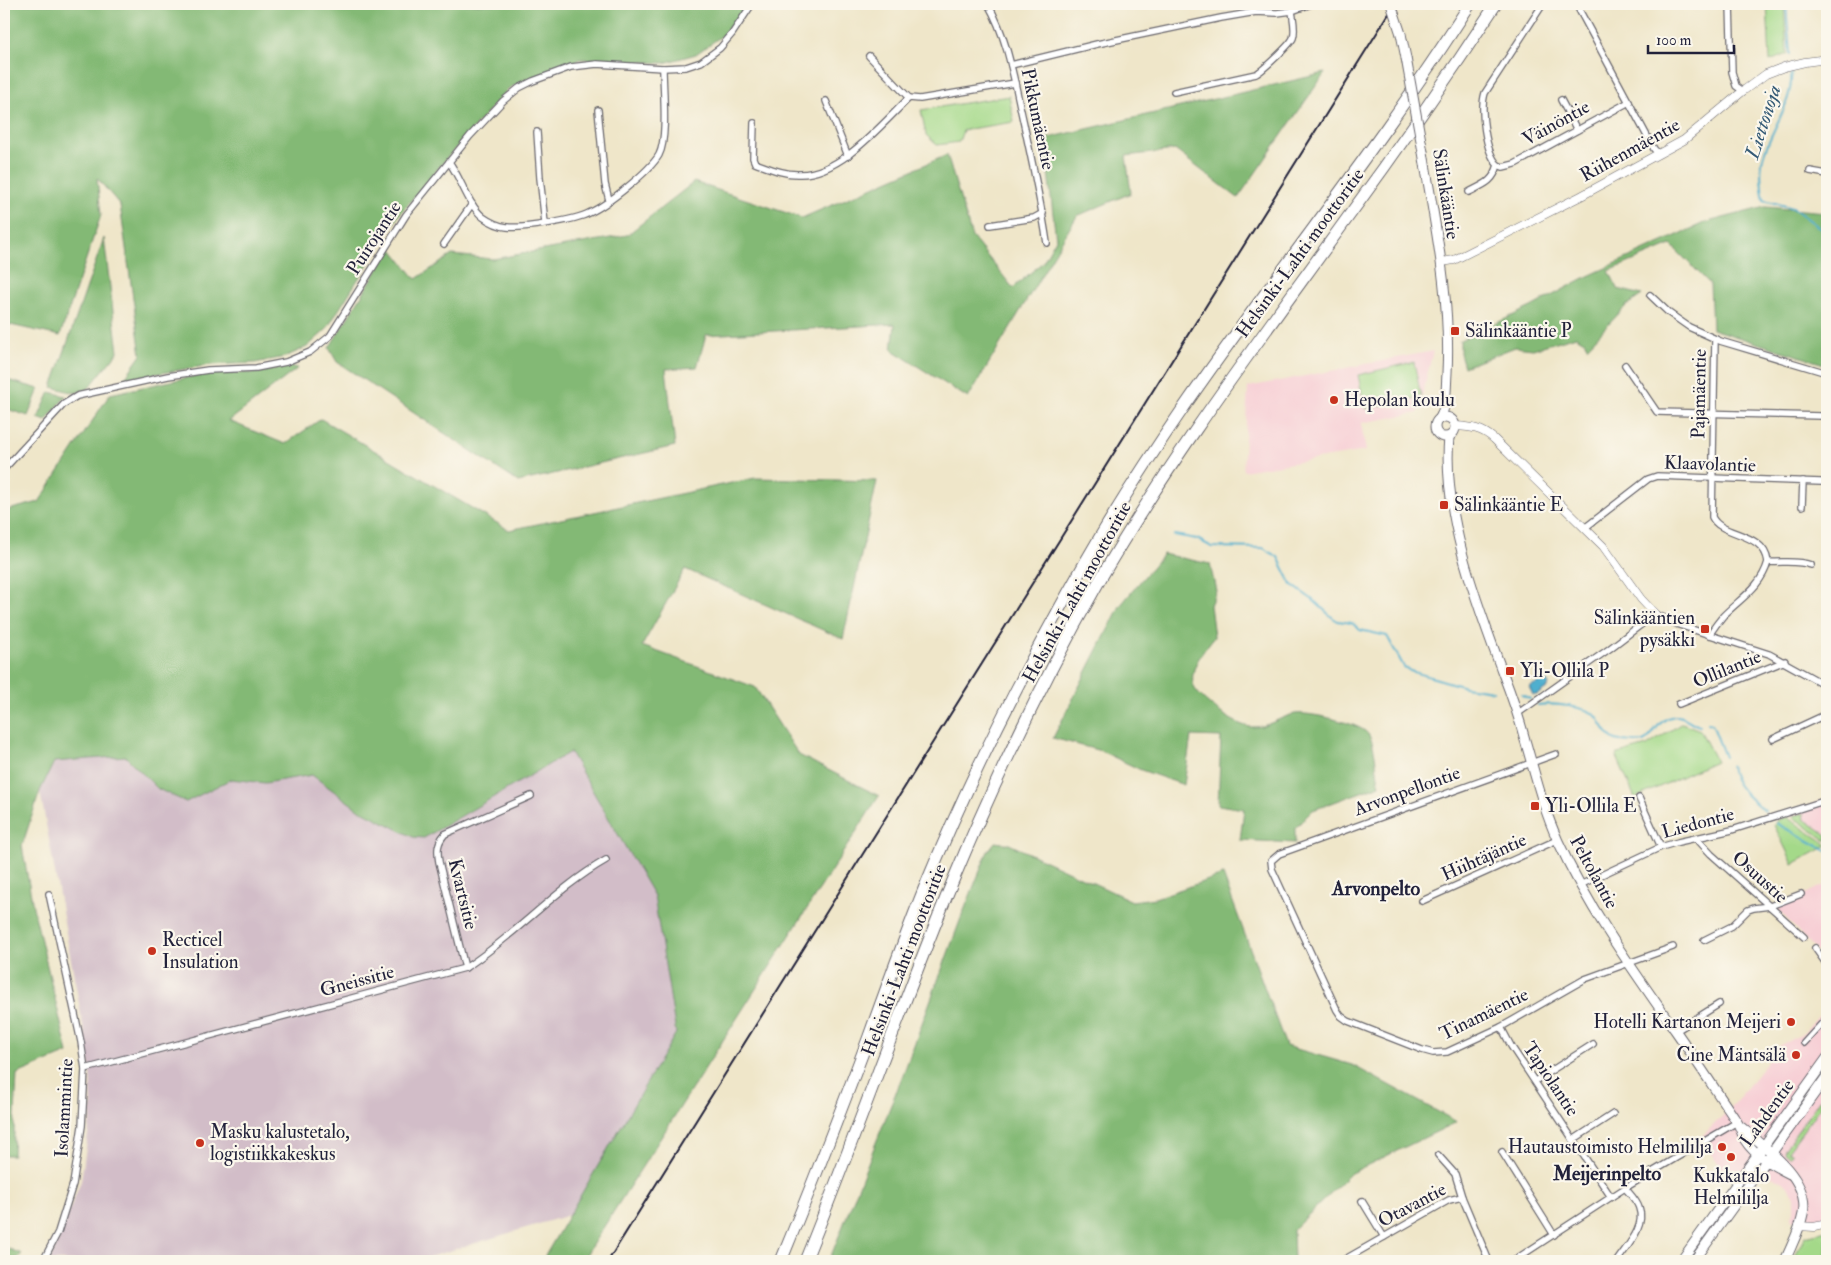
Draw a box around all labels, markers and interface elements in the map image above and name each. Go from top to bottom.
scale bar [1648,22,1735,54]
text: 100 m [1656,31,1692,50]
street label: Pikkumäentie [1016,66,1060,172]
water label: Liettonoja [1739,82,1787,163]
street label: Väinöntie [1518,95,1594,151]
street label: Riihenmäentie [1576,113,1684,187]
street label: Sälinkääntie [1427,147,1465,241]
street label: Helsinki-Lahti moottoritie [1230,163,1370,343]
street label: Puirojantie [341,197,407,279]
place label: Sälinkääntie P [1465,319,1572,343]
marker: Sälinkääntie P [1449,325,1461,337]
street label: Pajamäentie [1686,349,1712,439]
place label: Hepolan koulu [1344,388,1455,413]
marker: Hepolan koulu [1328,394,1340,406]
street label: Klaavolantie [1664,450,1756,478]
place label: Sälinkääntie E [1454,493,1563,517]
street label: Helsinki-Lahti moottoritie [1017,497,1137,687]
marker: Sälinkääntie E [1438,499,1450,511]
place label: Sälinkääntien pysäkki [1594,606,1695,653]
marker: Sälinkääntien pysäkki [1699,623,1711,635]
street label: Ollilantie [1689,644,1765,694]
place label: Yli-Ollila P [1520,659,1609,683]
marker: Yli-Ollila P [1504,665,1516,677]
street label: Arvonpellontie [1350,761,1464,823]
place label: Yli-Ollila E [1545,794,1637,818]
marker: Yli-Ollila E [1529,800,1541,812]
street label: Liedontie [1659,802,1737,844]
street label: Hiihtäjäntie [1438,828,1530,886]
street label: Peltolantie [1564,831,1624,913]
street label: Osuustie [1727,846,1793,908]
street label: Kvartsitie [443,856,483,932]
street label: Helsinki-Lahti moottoritie [856,861,952,1059]
district label: Arvonpelto [1331,876,1420,902]
place label: Recticel Insulation [162,928,239,974]
marker: Recticel Insulation [146,945,158,957]
street label: Gneissitie [317,960,397,1002]
street label: Tinamäentie [1436,982,1532,1046]
place label: Hotelli Kartanon Meijeri [1593,1010,1781,1034]
marker: Hotelli Kartanon Meijeri [1785,1016,1797,1028]
street label: Tapiolantie [1517,1037,1585,1121]
place label: Cine Mäntsälä [1677,1043,1786,1067]
marker: Cine Mäntsälä [1790,1049,1802,1061]
street label: Isolammintie [49,1058,79,1158]
street label: Lahdentie [1734,1075,1800,1151]
place label: Masku kalustetalo, logistiikkakeskus [210,1120,350,1166]
place label: Hautaustoimisto Helmililja [1508,1135,1712,1159]
marker: Masku kalustetalo, logistiikkakeskus [194,1137,206,1149]
marker: Hautaustoimisto Helmililja [1716,1141,1728,1153]
marker: Kukkatalo Helmililja [1725,1151,1737,1163]
district label: Meijerinpelto [1552,1161,1661,1187]
place label: Kukkatalo Helmililja [1693,1164,1769,1210]
street label: Otavantie [1374,1177,1450,1233]

